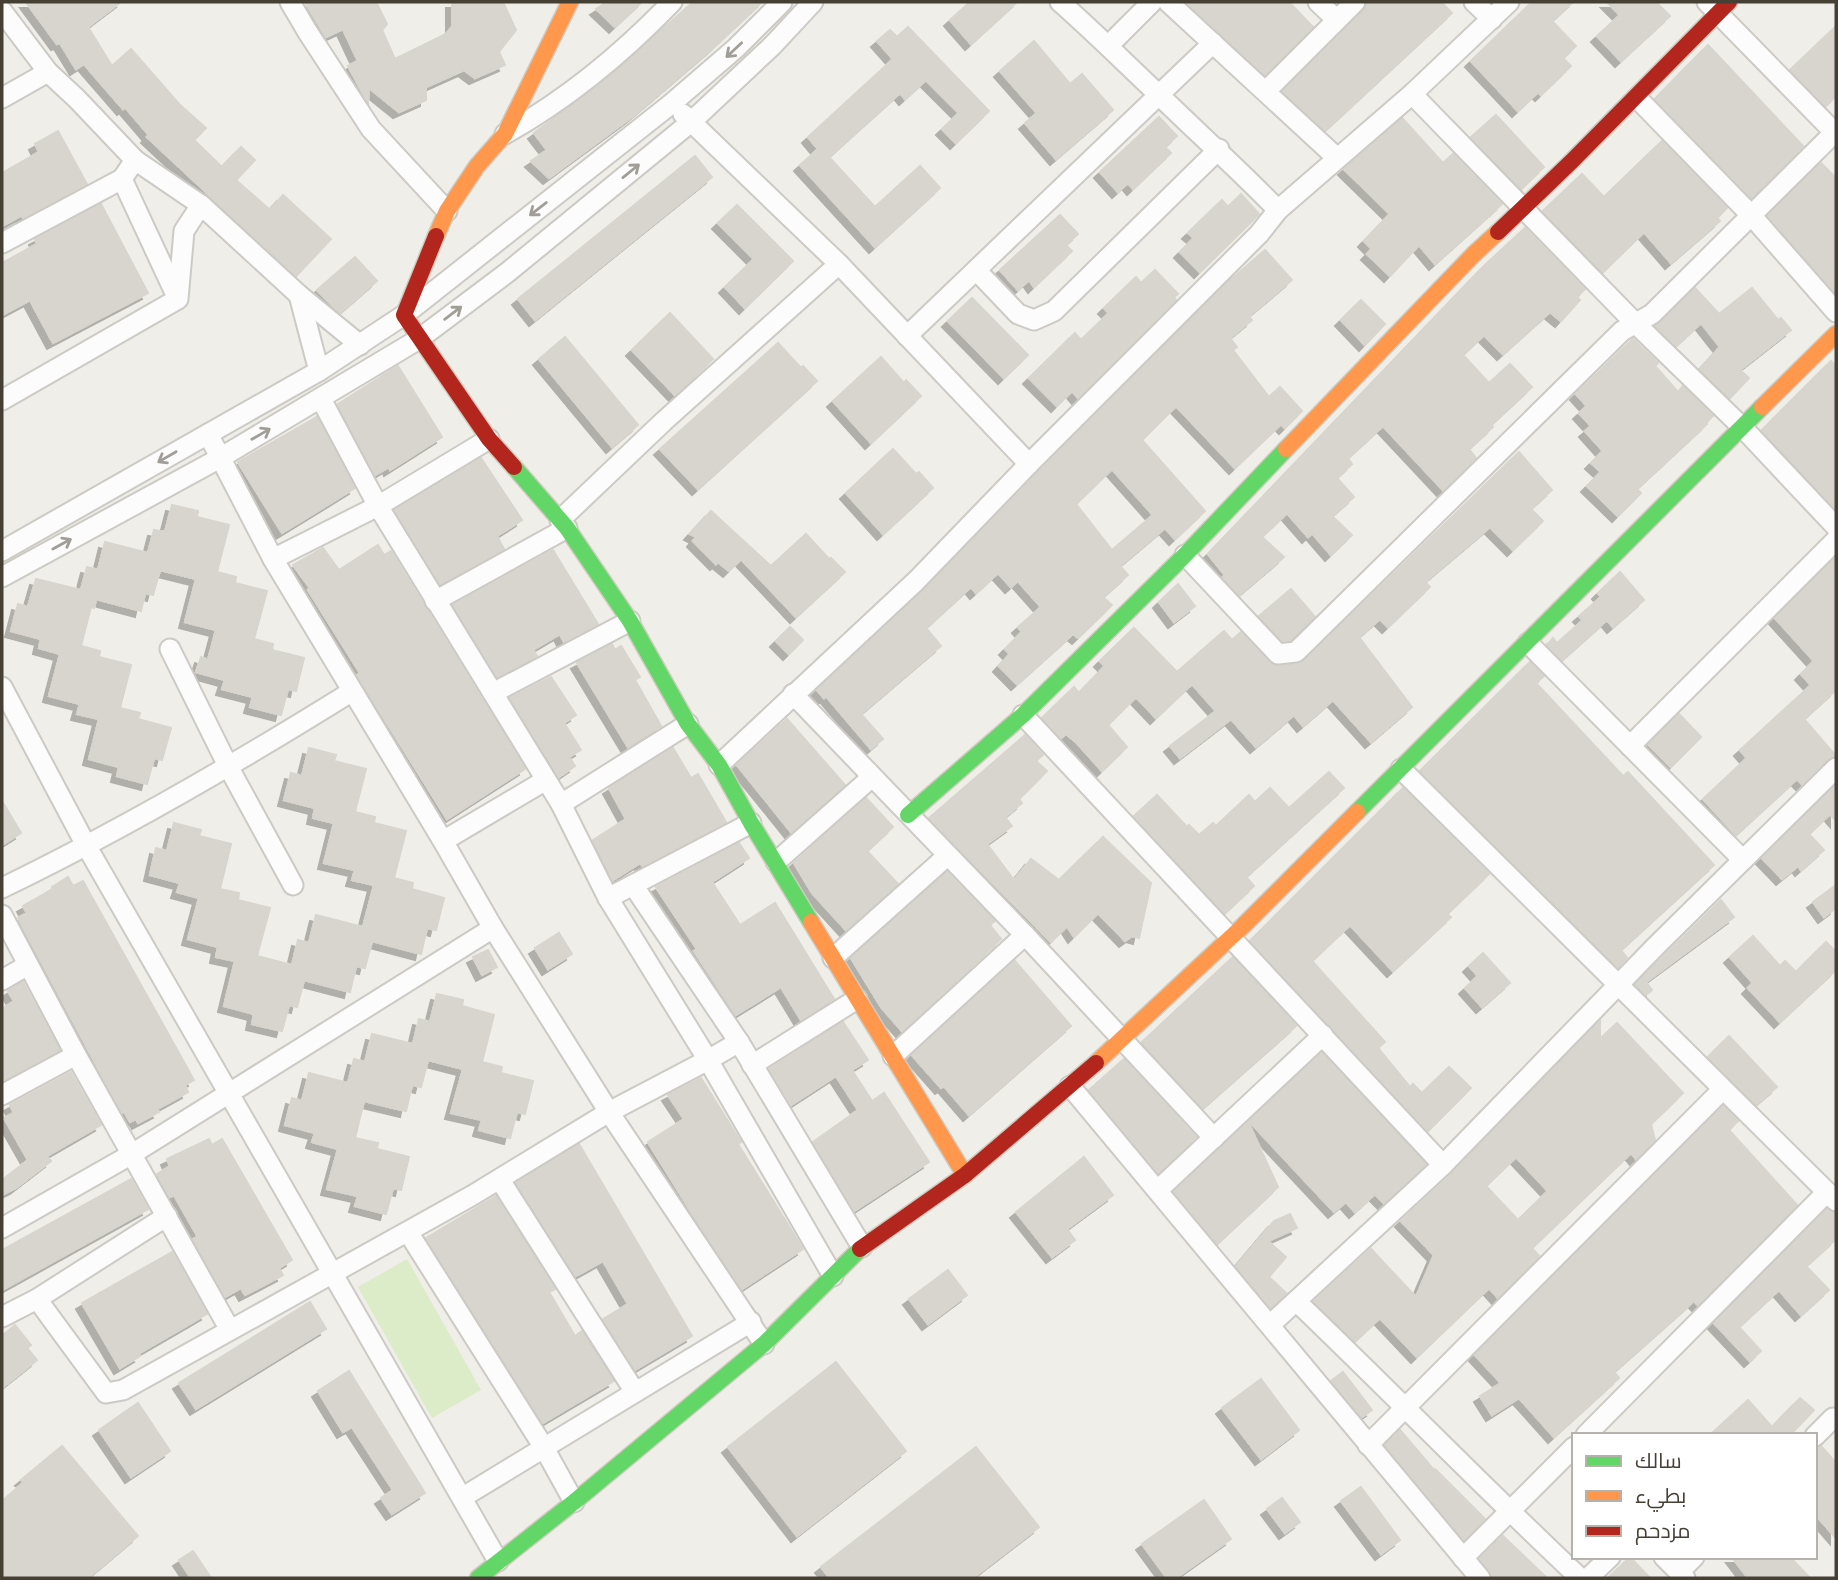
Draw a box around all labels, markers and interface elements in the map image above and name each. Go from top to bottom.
one-way arrow [726,41,743,58]
one-way arrow [621,164,639,179]
one-way arrow [530,201,548,216]
one-way arrow [443,306,462,321]
one-way arrow [250,427,270,441]
one-way arrow [157,451,177,465]
one-way arrow [51,537,71,551]
legend [1572,1433,1817,1559]
text: سالك [1635,1448,1682,1474]
text: بطيء [1635,1483,1686,1512]
text: مزدحم [1635,1518,1690,1545]

